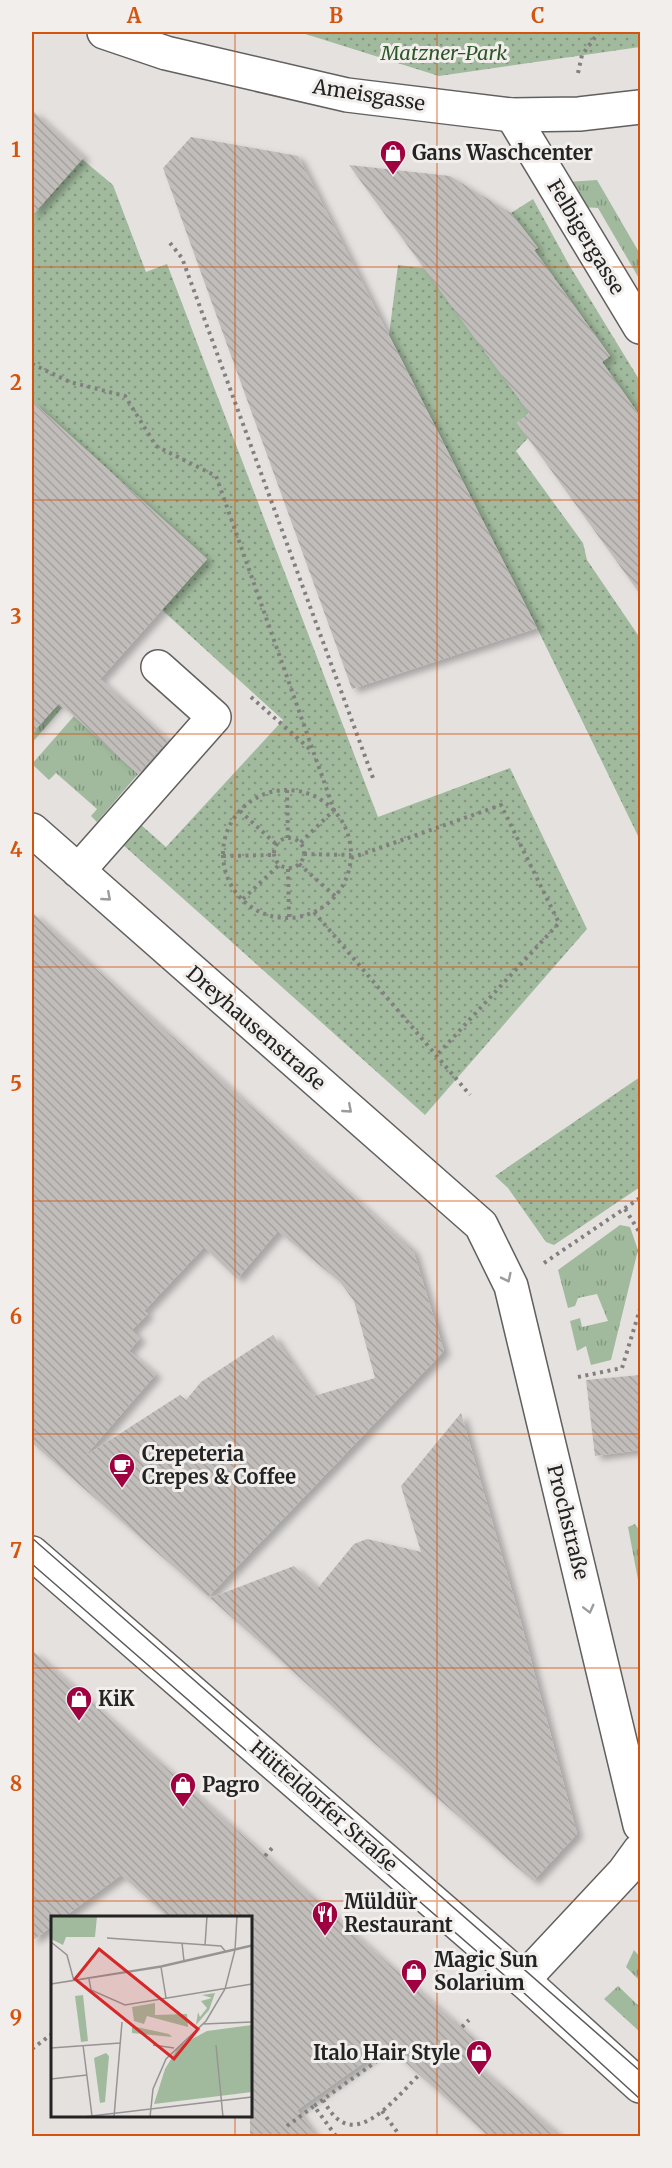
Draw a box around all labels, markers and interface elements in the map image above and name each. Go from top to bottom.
text: A [126,3,142,28]
text: B [329,3,343,28]
text: C [531,3,545,28]
park label: Matzner-Park [380,40,507,65]
street label: Ameisgasse [310,73,427,116]
text: 1 [11,137,21,162]
shop icon: Gans Waschcenter [378,138,408,176]
place label: Gans Waschcenter [412,140,593,165]
street label: Felbigergasse [542,175,631,299]
text: 2 [10,370,22,395]
text: 3 [10,604,22,629]
text: 4 [10,837,23,862]
one-way arrow [100,890,111,901]
street label: Dreyhausenstraße [182,960,331,1095]
text: 5 [10,1071,22,1096]
one-way arrow [341,1102,352,1113]
one-way arrow [499,1271,511,1282]
text: 6 [10,1304,22,1329]
place label: Crepeteria Crepes & Coffee [142,1441,296,1489]
cafe icon: Crepeteria Crepes & Coffee [107,1451,137,1489]
street label: Prochstraße [542,1462,595,1582]
text: 7 [10,1538,22,1563]
one-way arrow [581,1604,594,1614]
shop icon: KiK [64,1684,94,1722]
place label: KiK [98,1686,135,1711]
street label: Hütteldorfer Straße [246,1735,403,1876]
shop icon: Pagro [168,1770,198,1808]
text: 8 [10,1771,22,1796]
place label: Pagro [202,1772,260,1797]
place label: Müldür Restaurant [344,1889,453,1937]
restaurant icon: Müldür Restaurant [310,1899,340,1937]
inset map [51,1916,252,2117]
place label: Magic Sun Solarium [434,1947,538,1995]
shop icon: Magic Sun Solarium [399,1957,429,1995]
text: 9 [10,2005,22,2030]
shop icon: Italo Hair Style [464,2038,494,2076]
place label: Italo Hair Style [313,2040,460,2065]

